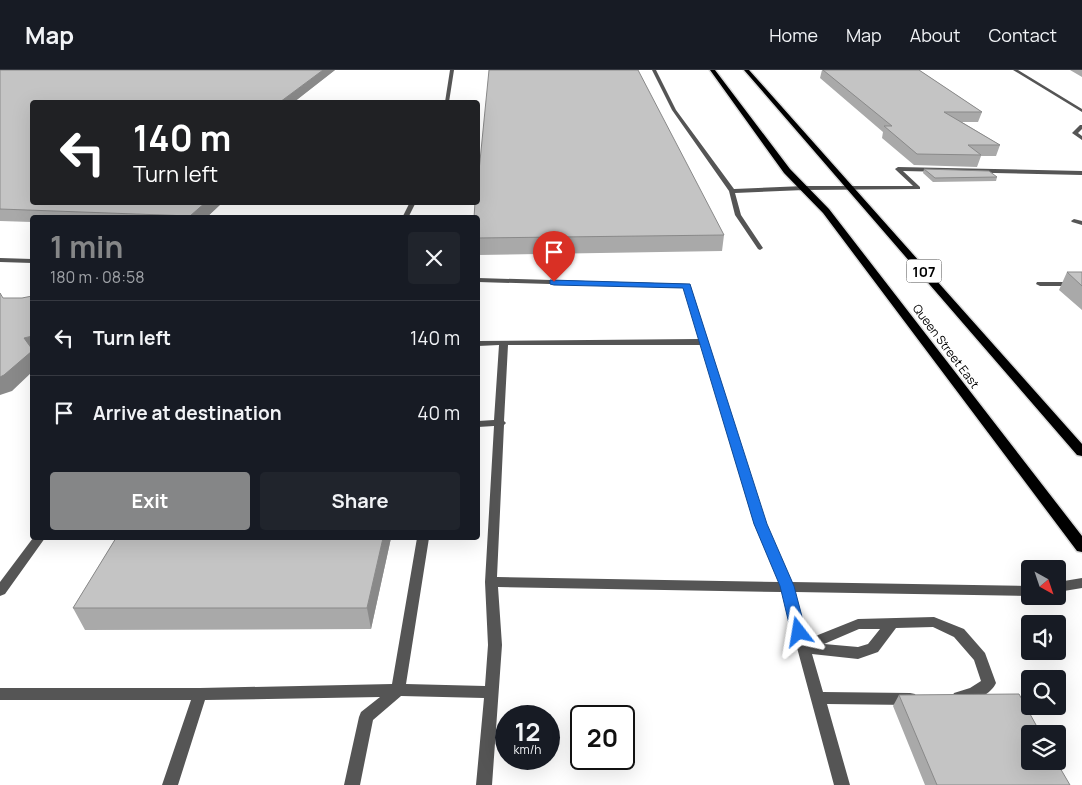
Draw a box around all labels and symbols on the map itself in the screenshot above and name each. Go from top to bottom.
pin [533,231,575,282]
road number: 107 [906,260,942,282]
street label: Queen Street East [909,300,983,392]
north arrow [1021,560,1066,605]
position arrow [772,605,824,657]
speed limit sign: 20 [570,705,635,770]

